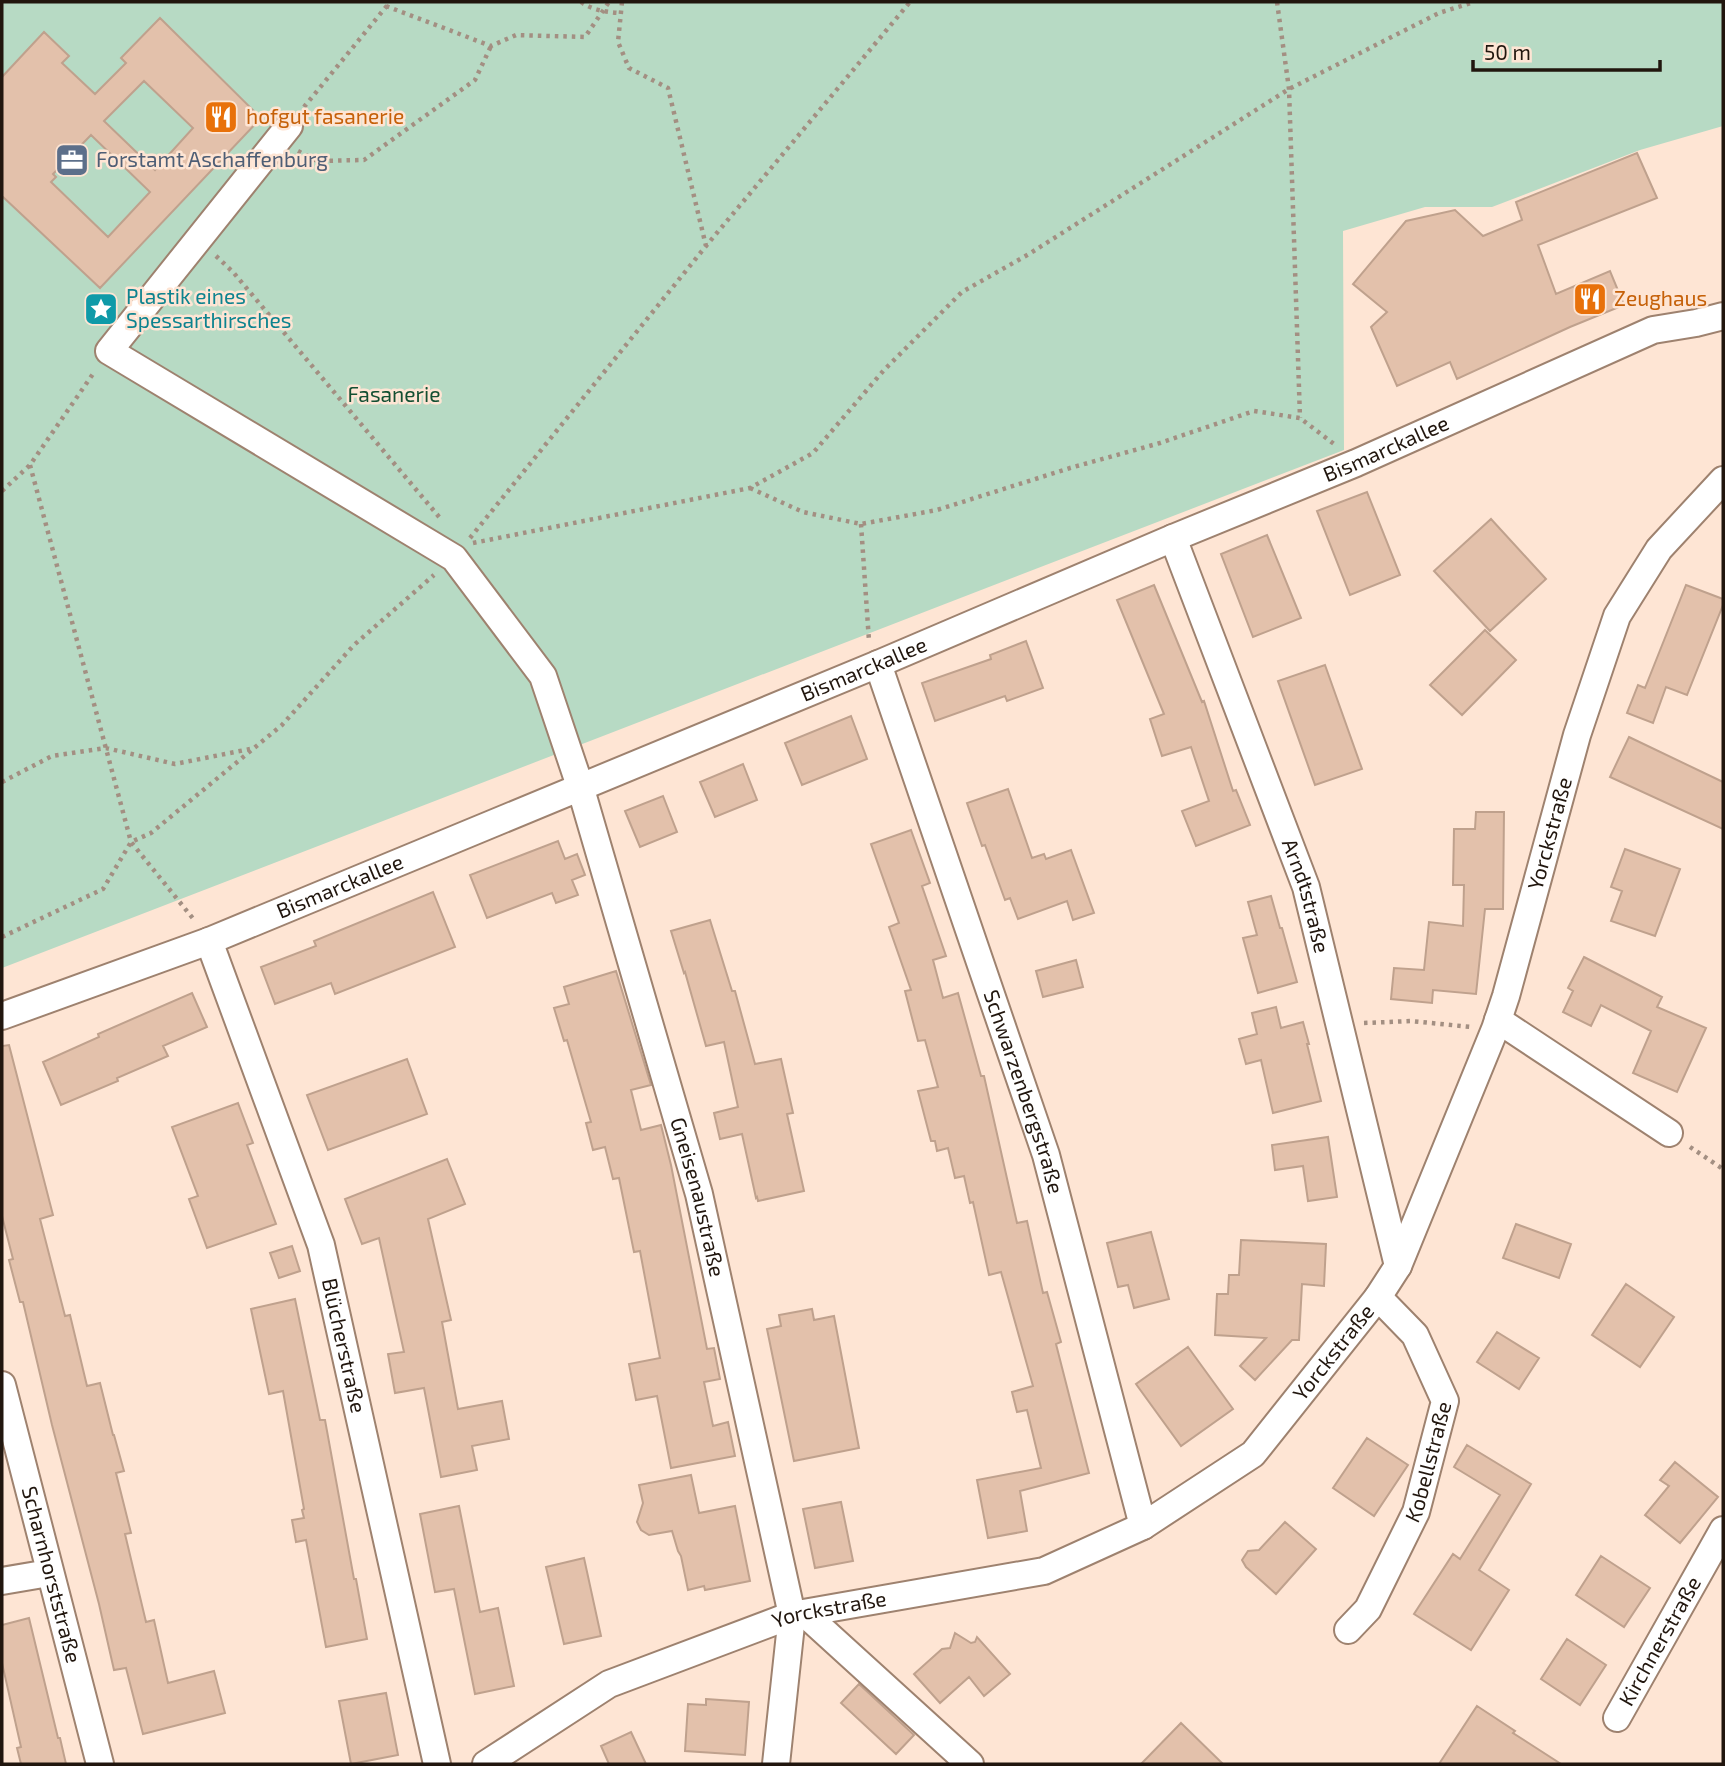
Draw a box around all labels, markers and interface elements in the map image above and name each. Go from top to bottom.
scale bar [1473,28,1660,72]
text: 50 m [1484,39,1531,64]
restaurant icon: hofgut fasanerie [202,98,240,136]
place label: hofgut fasanerie [246,103,404,128]
office icon: Forstamt Aschaffenburg [53,141,91,179]
place label: Forstamt Aschaffenburg [96,146,328,171]
restaurant icon: Zeughaus [1571,280,1609,318]
place label: Plastik eines Spessarthirsches [126,283,291,332]
place label: Zeughaus [1614,285,1707,310]
place icon: Plastik eines Spessarthirsches [82,290,120,328]
park label: Fasanerie [348,381,440,406]
street label: Bismarckallee [1319,409,1452,486]
street label: Bismarckallee [796,631,930,706]
street label: Yorckstraße [1521,774,1576,892]
street label: Arndtstraße [1278,835,1336,955]
street label: Bismarckallee [273,848,406,923]
street label: Schwarzenbergstraße [979,986,1070,1196]
street label: Gneisenaustraße [666,1114,731,1279]
street label: Blücherstraße [318,1275,372,1415]
street label: Yorckstraße [1287,1299,1378,1405]
street label: Kobellstraße [1399,1398,1455,1526]
street label: Scharnhorststraße [18,1483,87,1666]
street label: Kirchnerstraße [1613,1572,1705,1710]
street label: Yorckstraße [768,1585,888,1632]

